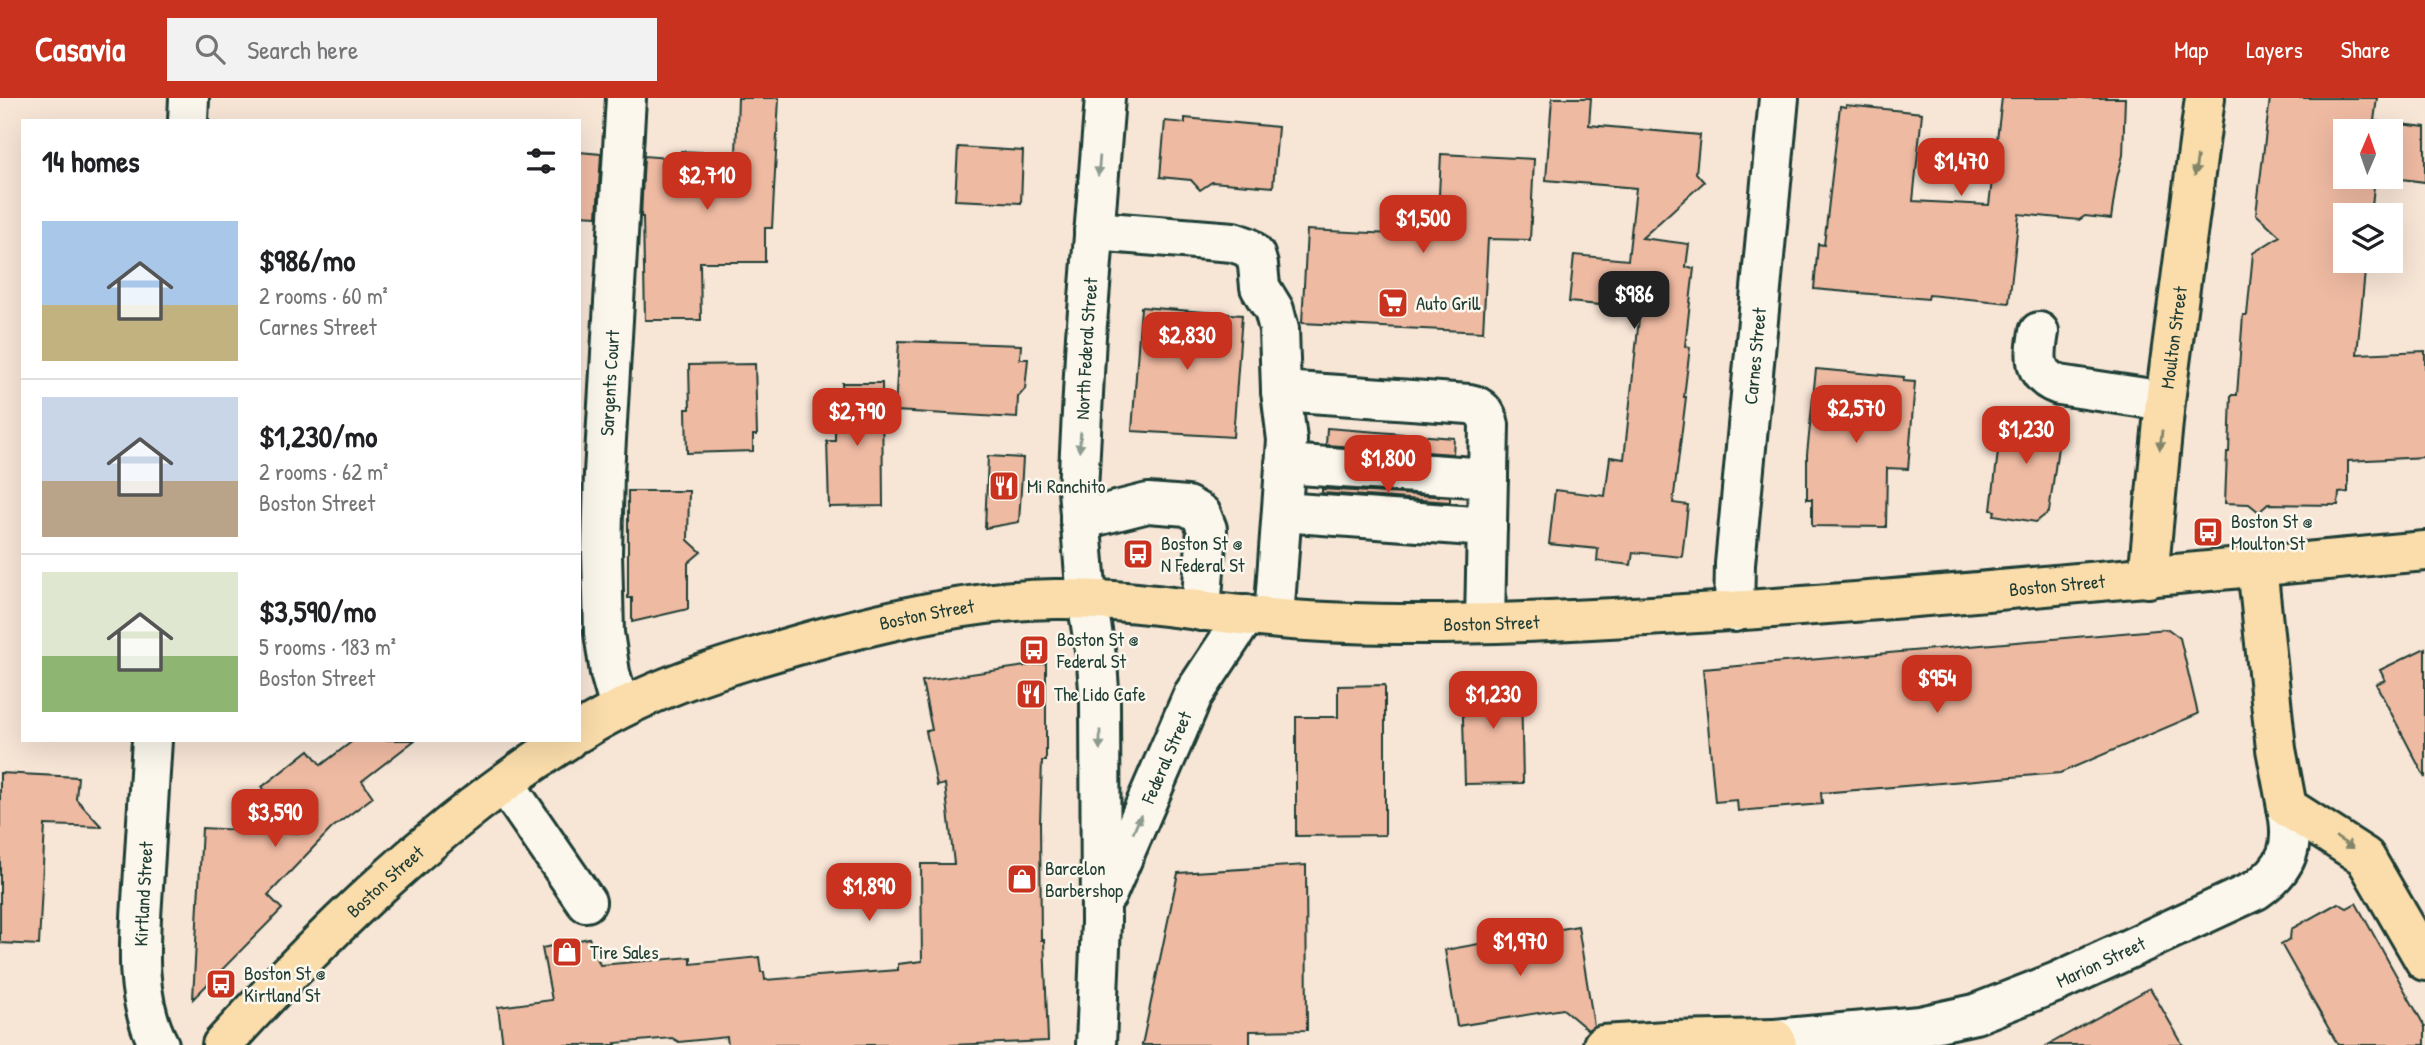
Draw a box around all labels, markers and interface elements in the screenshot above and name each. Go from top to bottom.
search box [167,18,657,81]
text: Casavia [35,27,125,71]
icon: search [191,30,229,68]
text: Search here [247,32,358,67]
text: Map [2174,33,2208,65]
text: Layers [2246,33,2303,65]
text: Share [2341,33,2390,65]
north arrow [2333,119,2403,189]
map controls [2333,119,2403,273]
pin: $1,470 [1904,139,2018,198]
text: 14 homes [42,141,140,181]
icon: filters [522,142,560,180]
text: $1,470 [1934,145,1988,176]
pin: $2,710 [650,152,764,212]
one-way arrow [1093,155,1104,177]
one-way arrow [2191,155,2202,177]
text: $2,710 [678,159,736,190]
pin: $1,500 [1366,195,1480,255]
text: $1,500 [1396,202,1451,233]
button: layers [2333,203,2403,273]
text: $986/mo [259,240,355,280]
icon: home [98,249,182,333]
pin: $986 [1593,272,1675,331]
street label: North Federal Street [1069,276,1104,420]
text: $986 [1614,278,1654,309]
text: 2 rooms · 60 m² [259,280,388,311]
street label: Moulton Street [2154,284,2193,390]
supermarket icon: Auto Grill [1376,286,1410,320]
place label: Auto Grill [1416,290,1481,316]
street label: Carnes Street [1737,306,1772,406]
text: Carnes Street [259,311,377,342]
pin: $2,830 [1130,313,1244,372]
text: $2,830 [1158,319,1216,350]
street label: Sargents Court [593,329,625,437]
pin: $2,570 [1799,386,1913,445]
pin: $2,790 [800,388,914,448]
text: $2,570 [1827,392,1885,423]
text: $2,790 [828,395,886,426]
pin: $1,230 [1969,406,2083,466]
text: $1,230 [1998,413,2054,444]
text: $1,230/mo [259,416,377,456]
icon: home [98,425,182,509]
one-way arrow [2155,429,2166,451]
one-way arrow [1074,431,1085,453]
pin: $1,800 [1331,436,1445,495]
text: $1,800 [1360,442,1416,473]
text: 2 rooms · 62 m² [259,456,388,487]
restaurant icon: Mi Ranchito [987,469,1021,503]
place label: Mi Ranchito [1027,473,1106,499]
text: Boston Street [259,487,375,518]
place label: Boston St @ Moulton St [2231,508,2313,556]
bus stop icon: Boston St @ Moulton St [2191,515,2225,549]
place label: Boston St @ N Federal St [1161,530,1245,578]
bus stop icon: Boston St @ N Federal St [1121,537,1155,571]
street label: Boston Street [2008,568,2107,602]
text: $3,590/mo [259,591,376,631]
street label: Boston Street [877,592,976,636]
icon: home [98,600,182,684]
street label: Boston Street [1443,608,1541,637]
place label: Boston St @ Federal St [1056,626,1139,674]
text: 5 rooms · 183 m² [259,631,396,662]
bus stop icon: Boston St @ Federal St [1017,633,1051,667]
pin: $954 [1896,656,1978,715]
text: Boston Street [259,662,375,693]
text: $954 [1918,662,1956,693]
pin: $1,230 [1436,672,1550,731]
restaurant icon: The Lido Cafe [1014,677,1048,711]
text: $1,230 [1465,678,1521,709]
place label: The Lido Cafe [1054,681,1146,707]
street label: Federal Street [1134,707,1198,808]
one-way arrow [1094,729,1106,751]
pin: $3,590 [218,790,332,849]
text: $3,590 [247,796,303,827]
one-way arrow [1132,813,1143,834]
one-way arrow [2335,836,2355,849]
street label: Boston Street [340,839,429,923]
street label: Kirtland Street [127,840,159,947]
place label: Barcelon Barbershop [1045,855,1123,903]
shop icon: Barcelon Barbershop [1005,862,1039,896]
pin: $1,890 [812,864,926,923]
text: $1,890 [842,870,896,901]
pin: $1,970 [1463,918,1577,978]
text: $1,970 [1493,925,1547,956]
street label: Marion Street [2052,930,2150,994]
shop icon: Tire Sales [550,935,584,969]
place label: Tire Sales [590,939,659,965]
place label: Boston St @ Kirtland St [244,960,326,1008]
bus stop icon: Boston St @ Kirtland St [204,967,238,1001]

